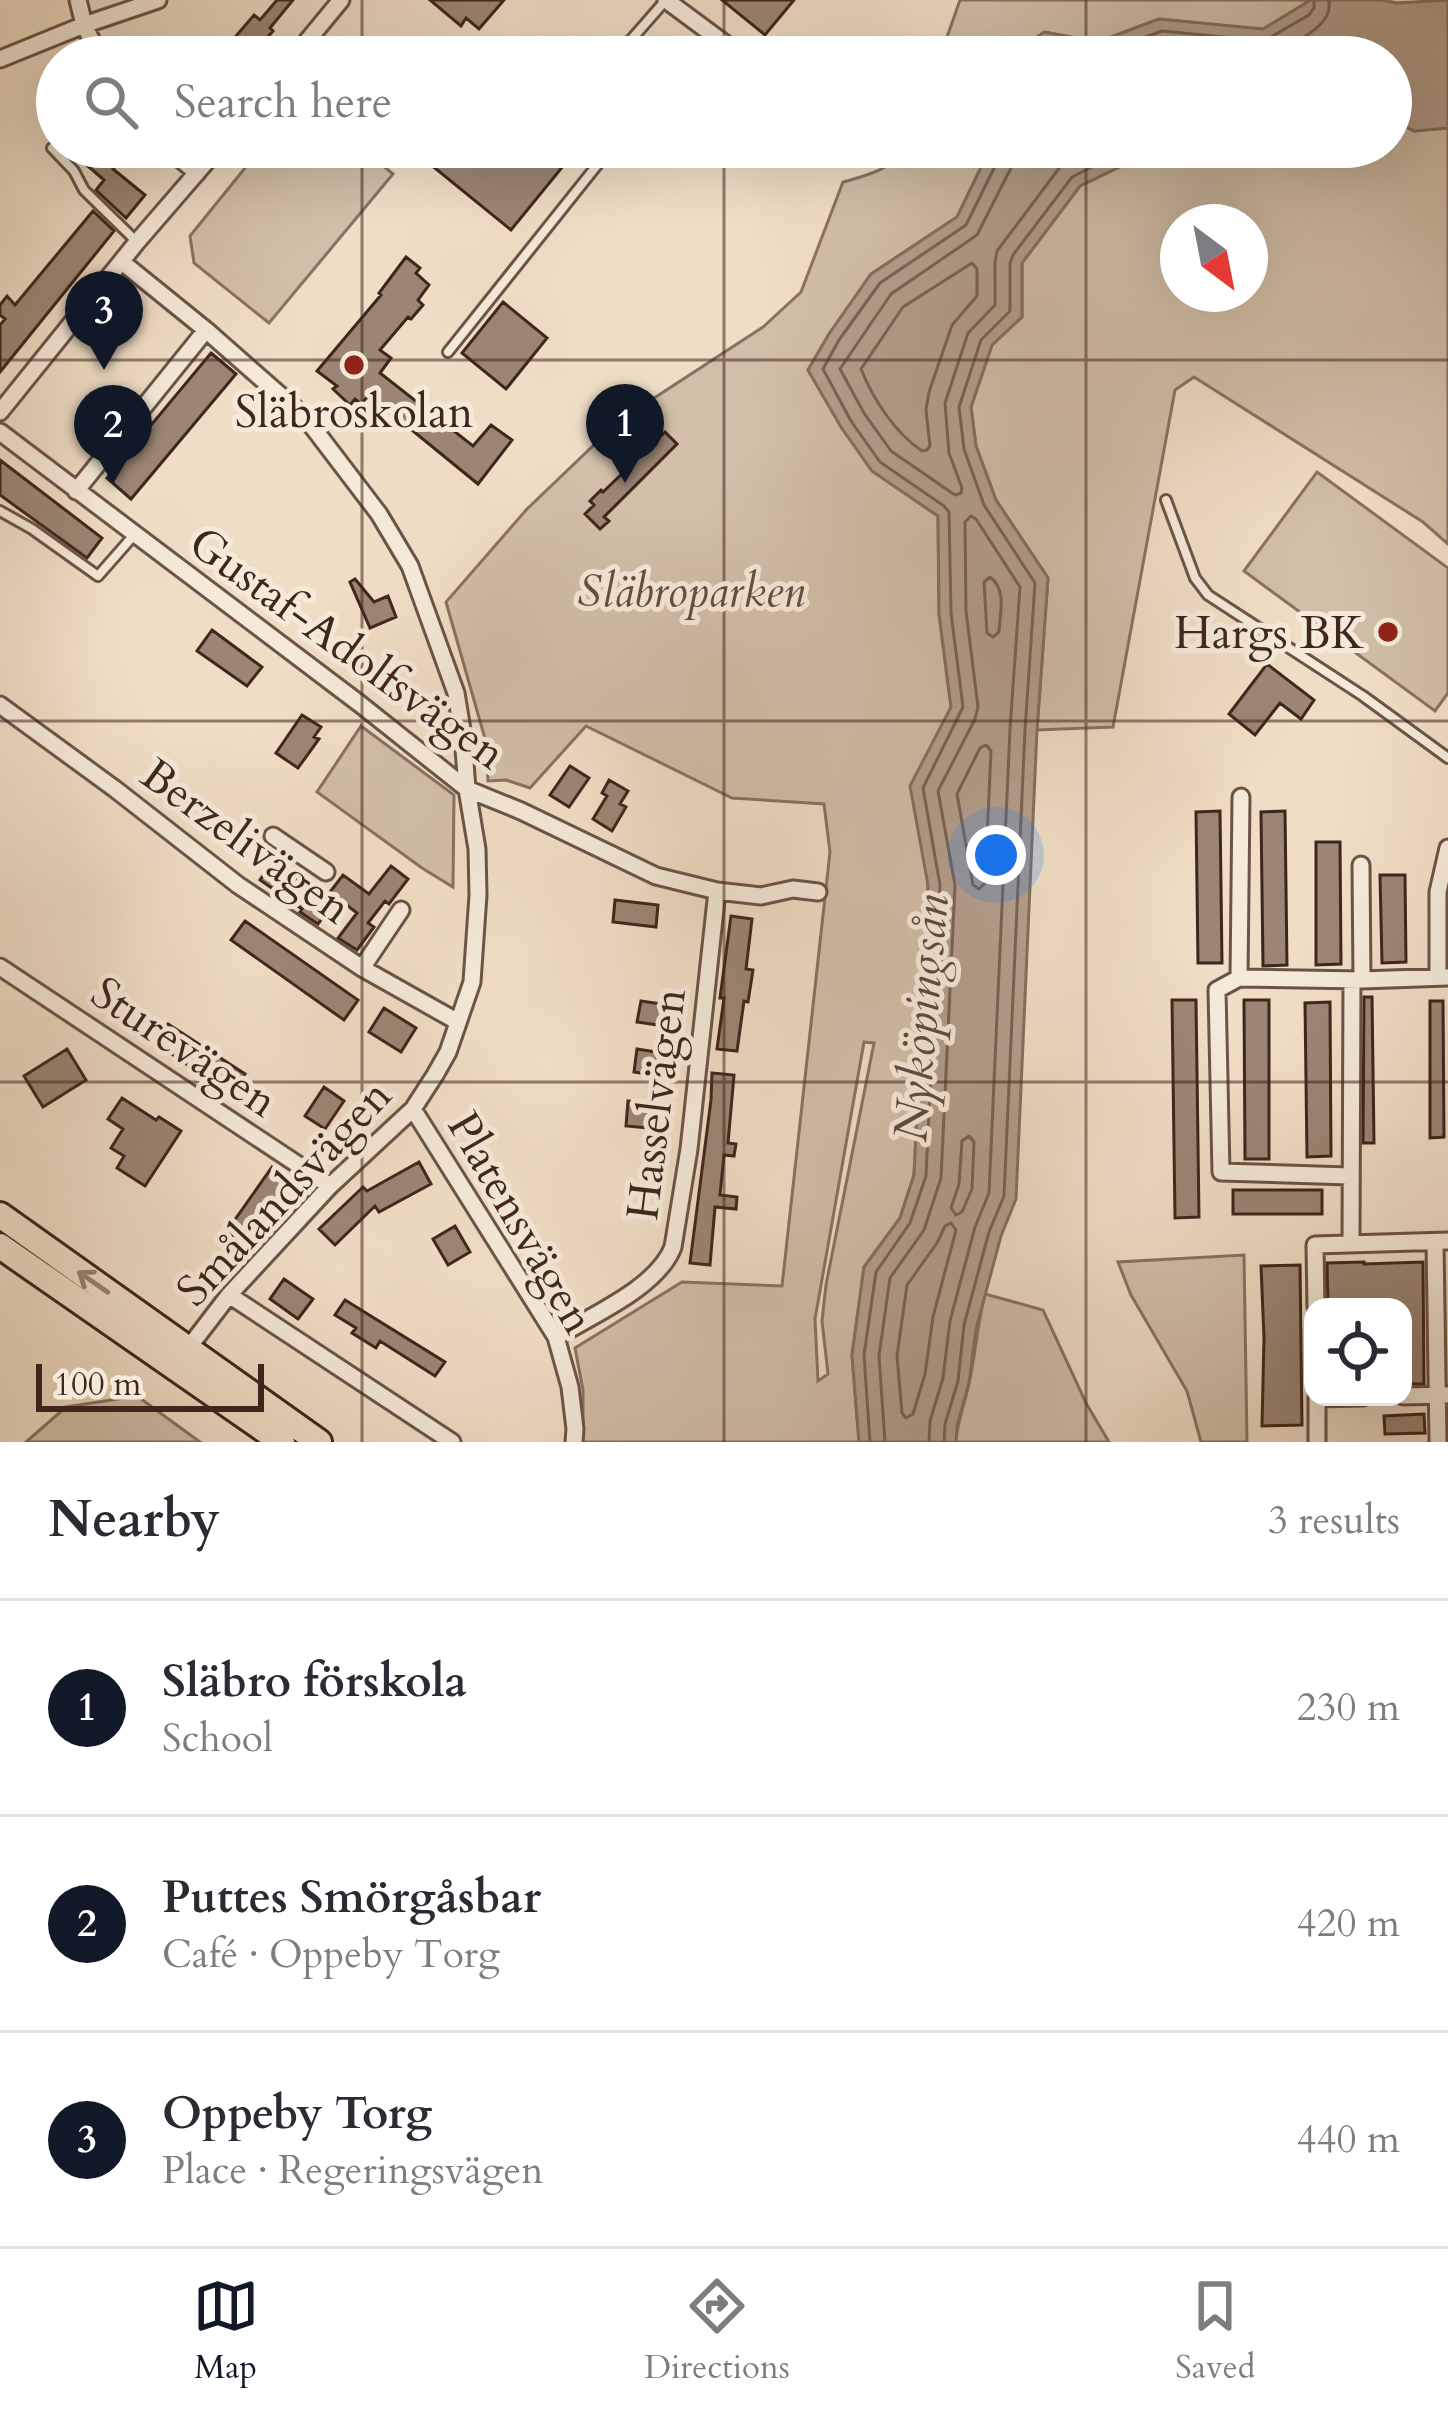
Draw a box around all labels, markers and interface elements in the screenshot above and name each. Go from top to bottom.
search box [36,36,1412,168]
icon: search [78,69,144,135]
text: Search here [174,72,392,133]
north arrow [1160,204,1268,312]
pin: 3 [65,271,143,370]
marker: Släbroskolan [341,352,367,378]
place label: Släbroskolan [235,382,474,443]
pin: 1 [586,384,664,483]
pin: 2 [74,385,152,484]
street label: Gustaf-Adolfsvägen [177,513,518,784]
park label: Släbroparken [577,561,805,622]
place label: Hargs BK [1174,603,1365,664]
marker: Hargs BK [1375,619,1401,645]
street label: Berzelivägen [129,744,364,938]
your location [966,825,1026,885]
water label: Nyköpingsån [878,892,965,1145]
street label: Sturevägen [79,963,289,1132]
street label: Hasselvägen [612,984,701,1223]
street label: Smålandsvägen [163,1066,405,1320]
street label: Platensvägen [433,1101,609,1345]
one-way arrow [77,1270,111,1295]
map controls [1304,1298,1412,1406]
button: locate [1304,1298,1412,1406]
scale bar [36,1358,264,1411]
text: 100 m [54,1362,141,1407]
text: Nearby [48,1485,220,1555]
text: 3 results [1268,1494,1400,1547]
text: Släbro förskola [162,1651,467,1712]
text: 1 [77,1681,97,1734]
text: 230 m [1297,1681,1400,1734]
text: School [162,1712,273,1765]
text: Puttes Smörgåsbar [162,1867,541,1928]
text: 2 [77,1897,97,1950]
text: 420 m [1297,1897,1400,1950]
text: Café · Oppeby Torg [162,1928,500,1981]
text: Oppeby Torg [162,2083,432,2144]
text: 3 [77,2113,97,2166]
text: 440 m [1297,2113,1400,2166]
text: Place · Regeringsvägen [162,2144,543,2197]
tab: Map [193,2273,259,2390]
tab: Directions [644,2273,790,2390]
tab: Saved [1175,2273,1255,2390]

